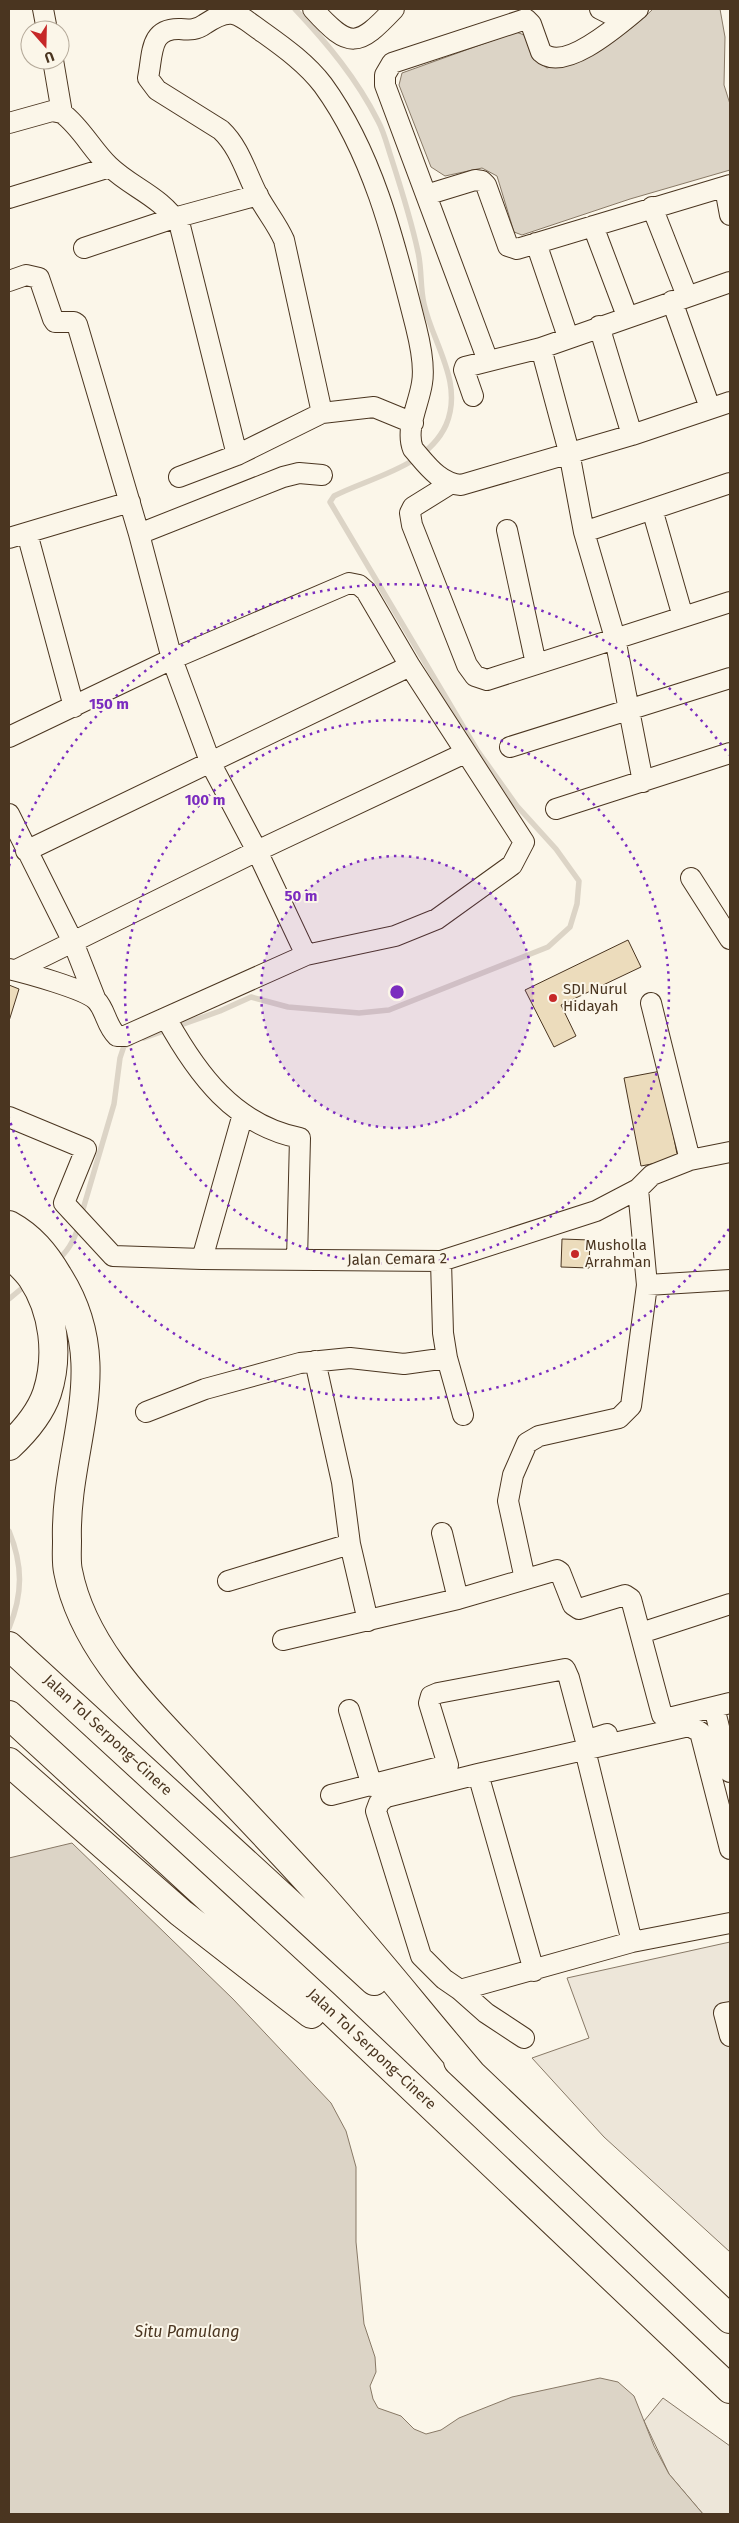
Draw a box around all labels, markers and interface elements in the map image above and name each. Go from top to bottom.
north arrow [20,20,70,70]
text: U [42,47,56,66]
text: 150 m [89,695,129,713]
text: 100 m [185,791,225,809]
text: 50 m [284,887,318,905]
place label: SDI Nurul Hidayah [563,980,628,1015]
centre of rings [388,983,406,1001]
marker: SDI Nurul Hidayah [547,992,559,1004]
place label: Musholla Arrahman [585,1236,651,1271]
marker: Musholla Arrahman [569,1248,581,1260]
street label: Jalan Cemara 2 [347,1249,447,1269]
street label: Jalan Tol Serpong–Cinere [40,1671,176,1799]
street label: Jalan Tol Serpong–Cinere [304,1985,440,2113]
water label: Situ Pamulang [134,2322,239,2341]

